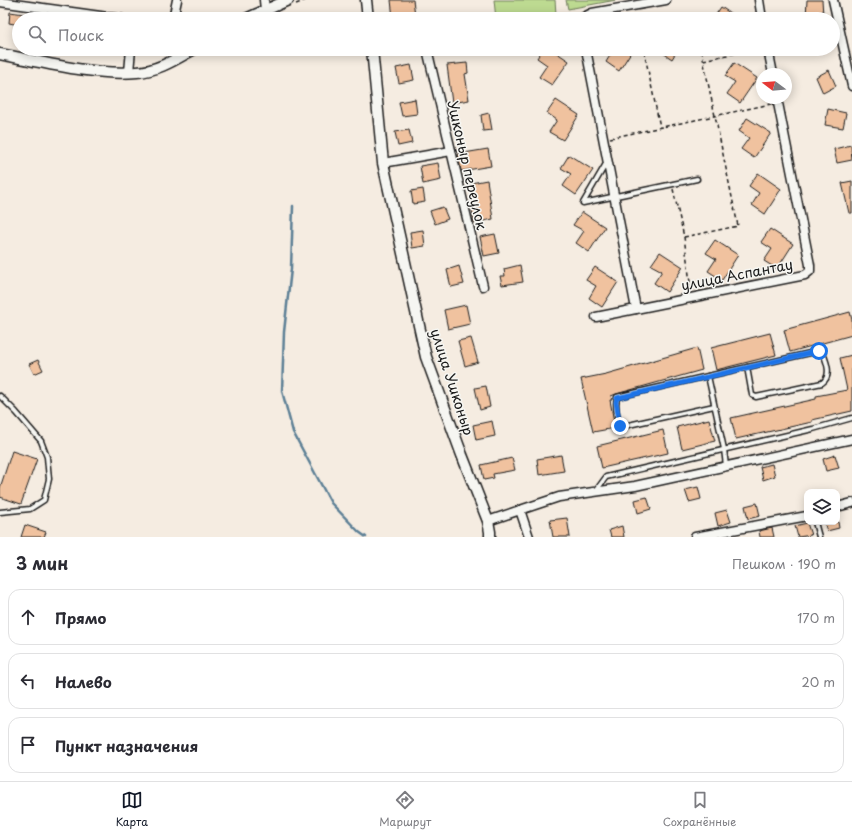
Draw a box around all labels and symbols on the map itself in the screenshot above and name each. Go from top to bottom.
north arrow [756,68,792,104]
street label: Ушконыр переулок [442,98,493,232]
street label: улица Аспантау [679,253,795,296]
street label: улица Ушконыр [425,326,480,438]
route start [810,342,828,360]
route end [611,417,629,435]

